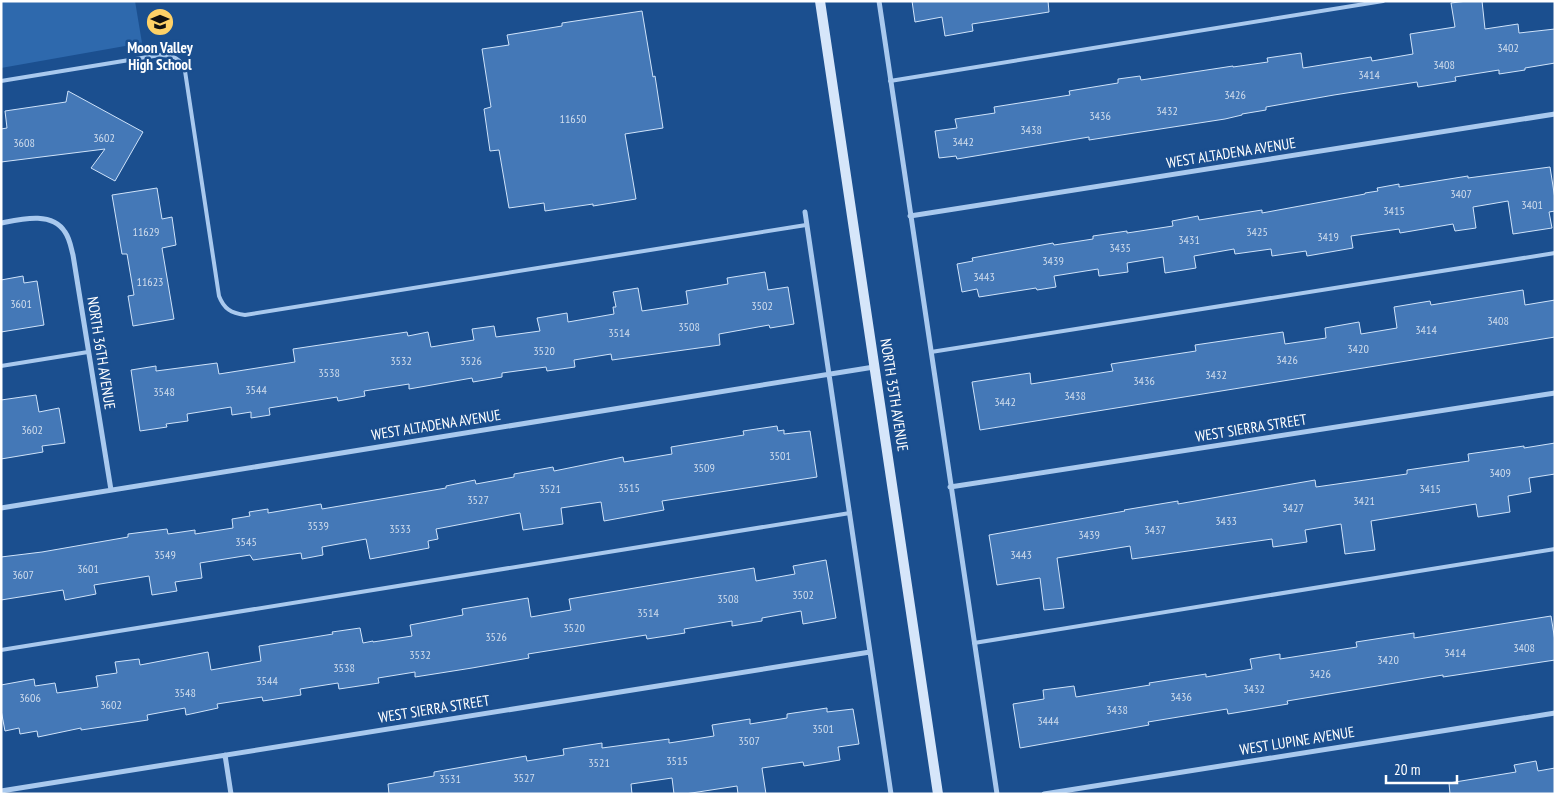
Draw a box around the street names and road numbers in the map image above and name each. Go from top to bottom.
street label: WEST ALTADENA AVENUE [1165,133,1297,172]
street label: NORTH 36TH AVENUE [83,295,120,411]
street label: NORTH 35TH AVENUE [876,337,913,453]
street label: WEST ALTADENA AVENUE [370,405,502,444]
street label: WEST SIERRA STREET [1194,409,1308,446]
street label: WEST SIERRA STREET [377,690,491,727]
street label: WEST LUPINE AVENUE [1238,722,1356,759]

